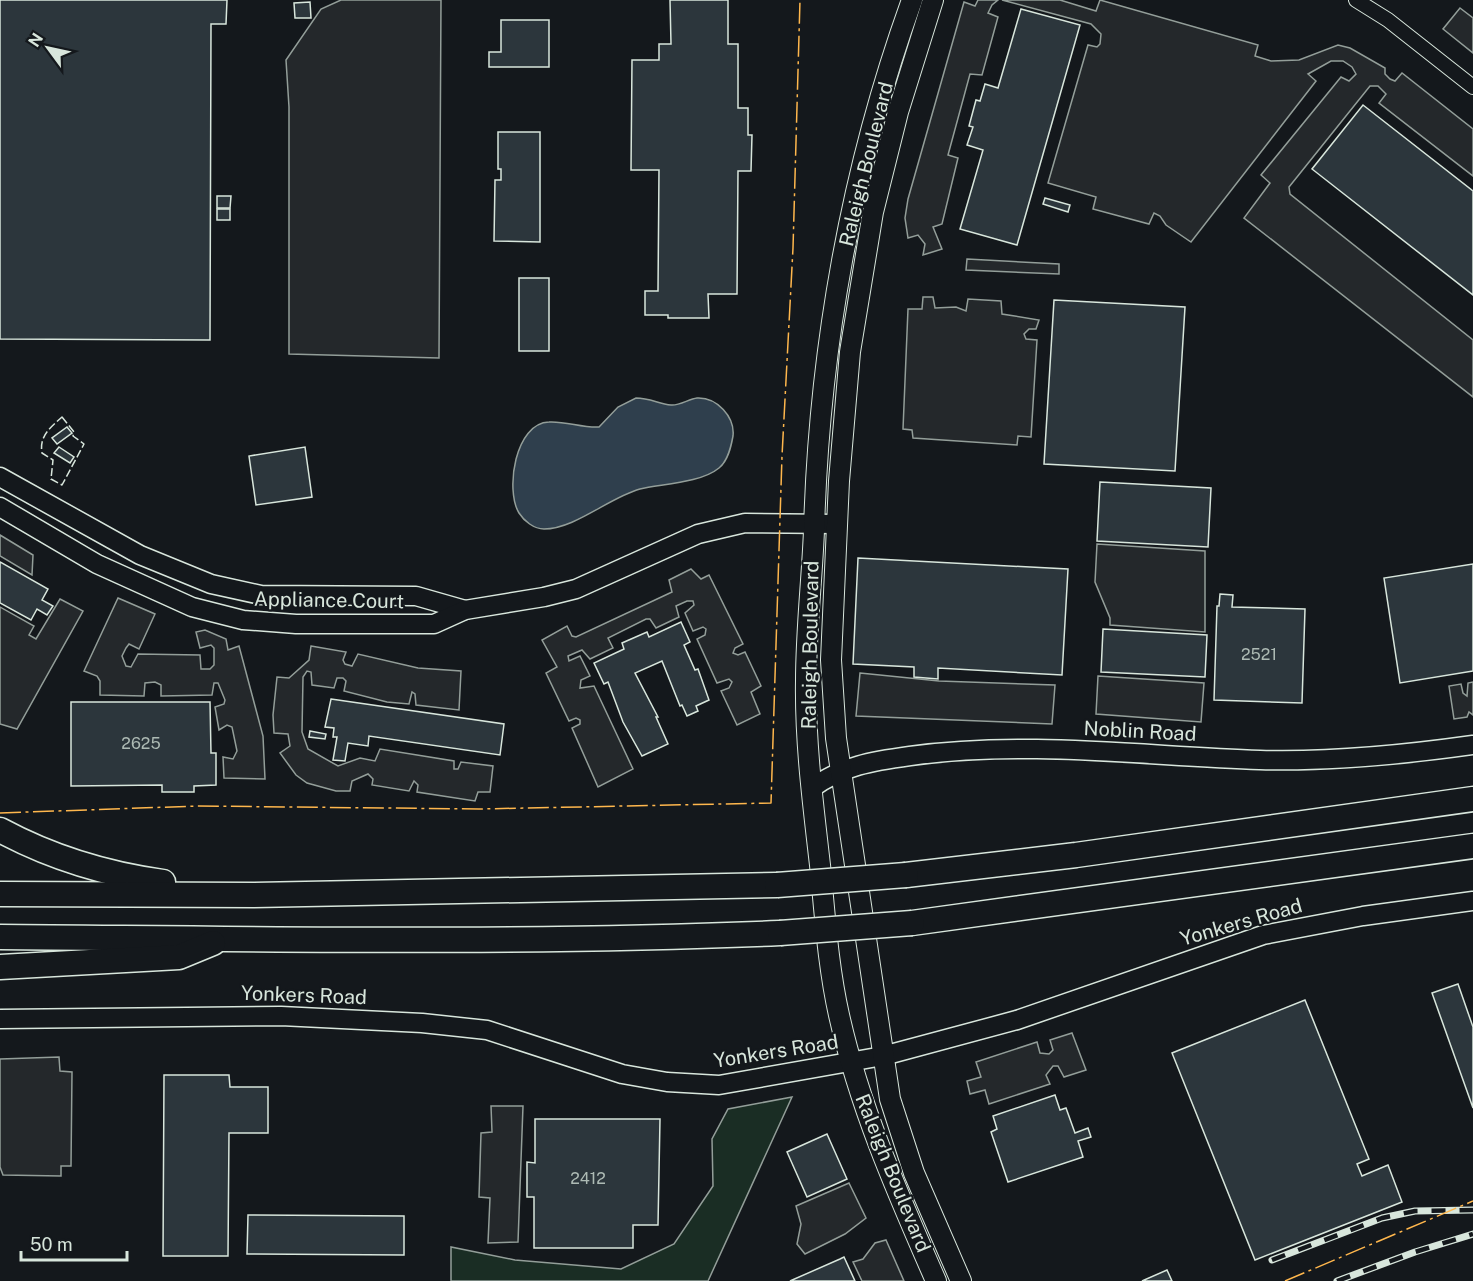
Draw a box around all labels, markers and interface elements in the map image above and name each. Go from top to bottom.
north arrow [18,18,78,78]
text: N [24,30,47,51]
street label: Raleigh Boulevard [834,79,898,249]
street label: Raleigh Boulevard [797,560,823,730]
street label: Appliance Court [254,587,404,613]
house number: 2521 [1241,645,1277,664]
street label: Noblin Road [1083,716,1197,746]
house number: 2625 [121,734,161,753]
street label: Yonkers Road [1177,893,1305,951]
street label: Yonkers Road [241,981,367,1009]
street label: Yonkers Road [712,1029,840,1073]
street label: Raleigh Boulevard [850,1090,936,1256]
house number: 2412 [570,1169,606,1188]
scale bar [21,1224,128,1262]
text: 50 m [30,1234,73,1255]

